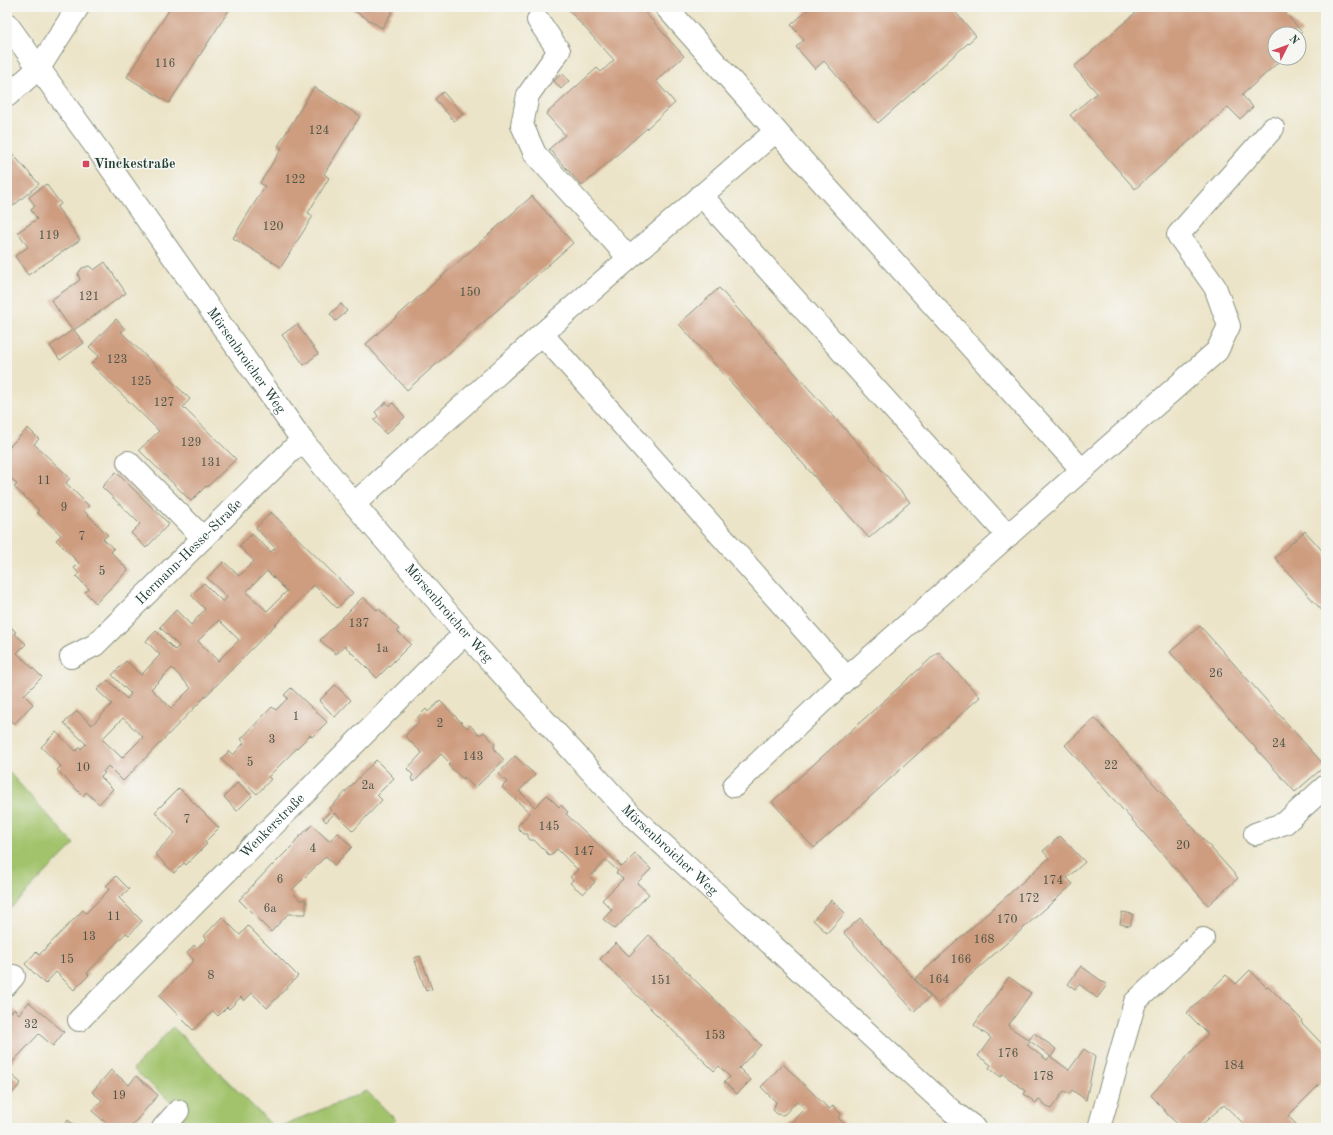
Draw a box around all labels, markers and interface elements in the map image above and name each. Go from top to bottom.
north arrow [1267,26,1307,66]
text: N [1286,34,1301,48]
house number: 116 [155,58,175,70]
house number: 124 [309,125,329,137]
place label: Vinckestraße [94,157,176,171]
marker: Vinckestraße [81,159,91,169]
house number: 122 [285,174,305,186]
house number: 120 [263,221,283,233]
house number: 119 [39,230,59,242]
house number: 150 [460,286,480,299]
house number: 121 [79,291,99,303]
street label: Mörsenbroicher Weg [204,305,288,416]
house number: 123 [107,354,127,366]
house number: 125 [131,375,151,388]
house number: 127 [154,397,174,409]
house number: 129 [181,437,201,449]
house number: 131 [201,457,221,469]
house number: 11 [37,475,51,487]
street label: Hermann-Hesse-Straße [133,497,245,607]
house number: 9 [61,502,67,514]
house number: 7 [79,531,85,543]
street label: Mörsenbroicher Weg [402,561,496,666]
house number: 5 [99,565,106,578]
house number: 137 [349,618,369,630]
house number: 1a [376,643,389,655]
house number: 26 [1209,668,1223,680]
house number: 1 [293,711,299,723]
house number: 2 [437,718,443,730]
house number: 3 [269,734,275,746]
house number: 24 [1272,738,1286,750]
house number: 143 [463,751,483,763]
house number: 5 [247,756,254,769]
house number: 22 [1104,760,1118,772]
house number: 10 [76,762,90,774]
house number: 2a [362,780,375,792]
street label: Wenkerstraße [238,791,307,861]
street label: Mörsenbroicher Weg [618,802,721,898]
house number: 7 [184,814,190,826]
house number: 145 [539,820,559,833]
house number: 20 [1176,840,1190,852]
house number: 4 [310,843,317,855]
house number: 147 [574,846,594,858]
house number: 6 [277,874,284,886]
house number: 174 [1043,875,1063,887]
house number: 172 [1019,893,1039,905]
house number: 6a [264,903,277,915]
house number: 11 [107,911,121,923]
house number: 170 [997,914,1017,926]
house number: 13 [82,931,96,943]
house number: 168 [974,934,994,946]
house number: 15 [60,953,74,966]
house number: 166 [951,954,971,966]
house number: 8 [208,970,215,982]
house number: 151 [651,974,671,987]
house number: 164 [929,974,949,986]
house number: 32 [24,1019,38,1031]
house number: 153 [705,1029,725,1042]
house number: 176 [998,1048,1018,1060]
house number: 184 [1224,1060,1244,1072]
house number: 178 [1033,1071,1053,1083]
house number: 19 [112,1090,126,1102]

